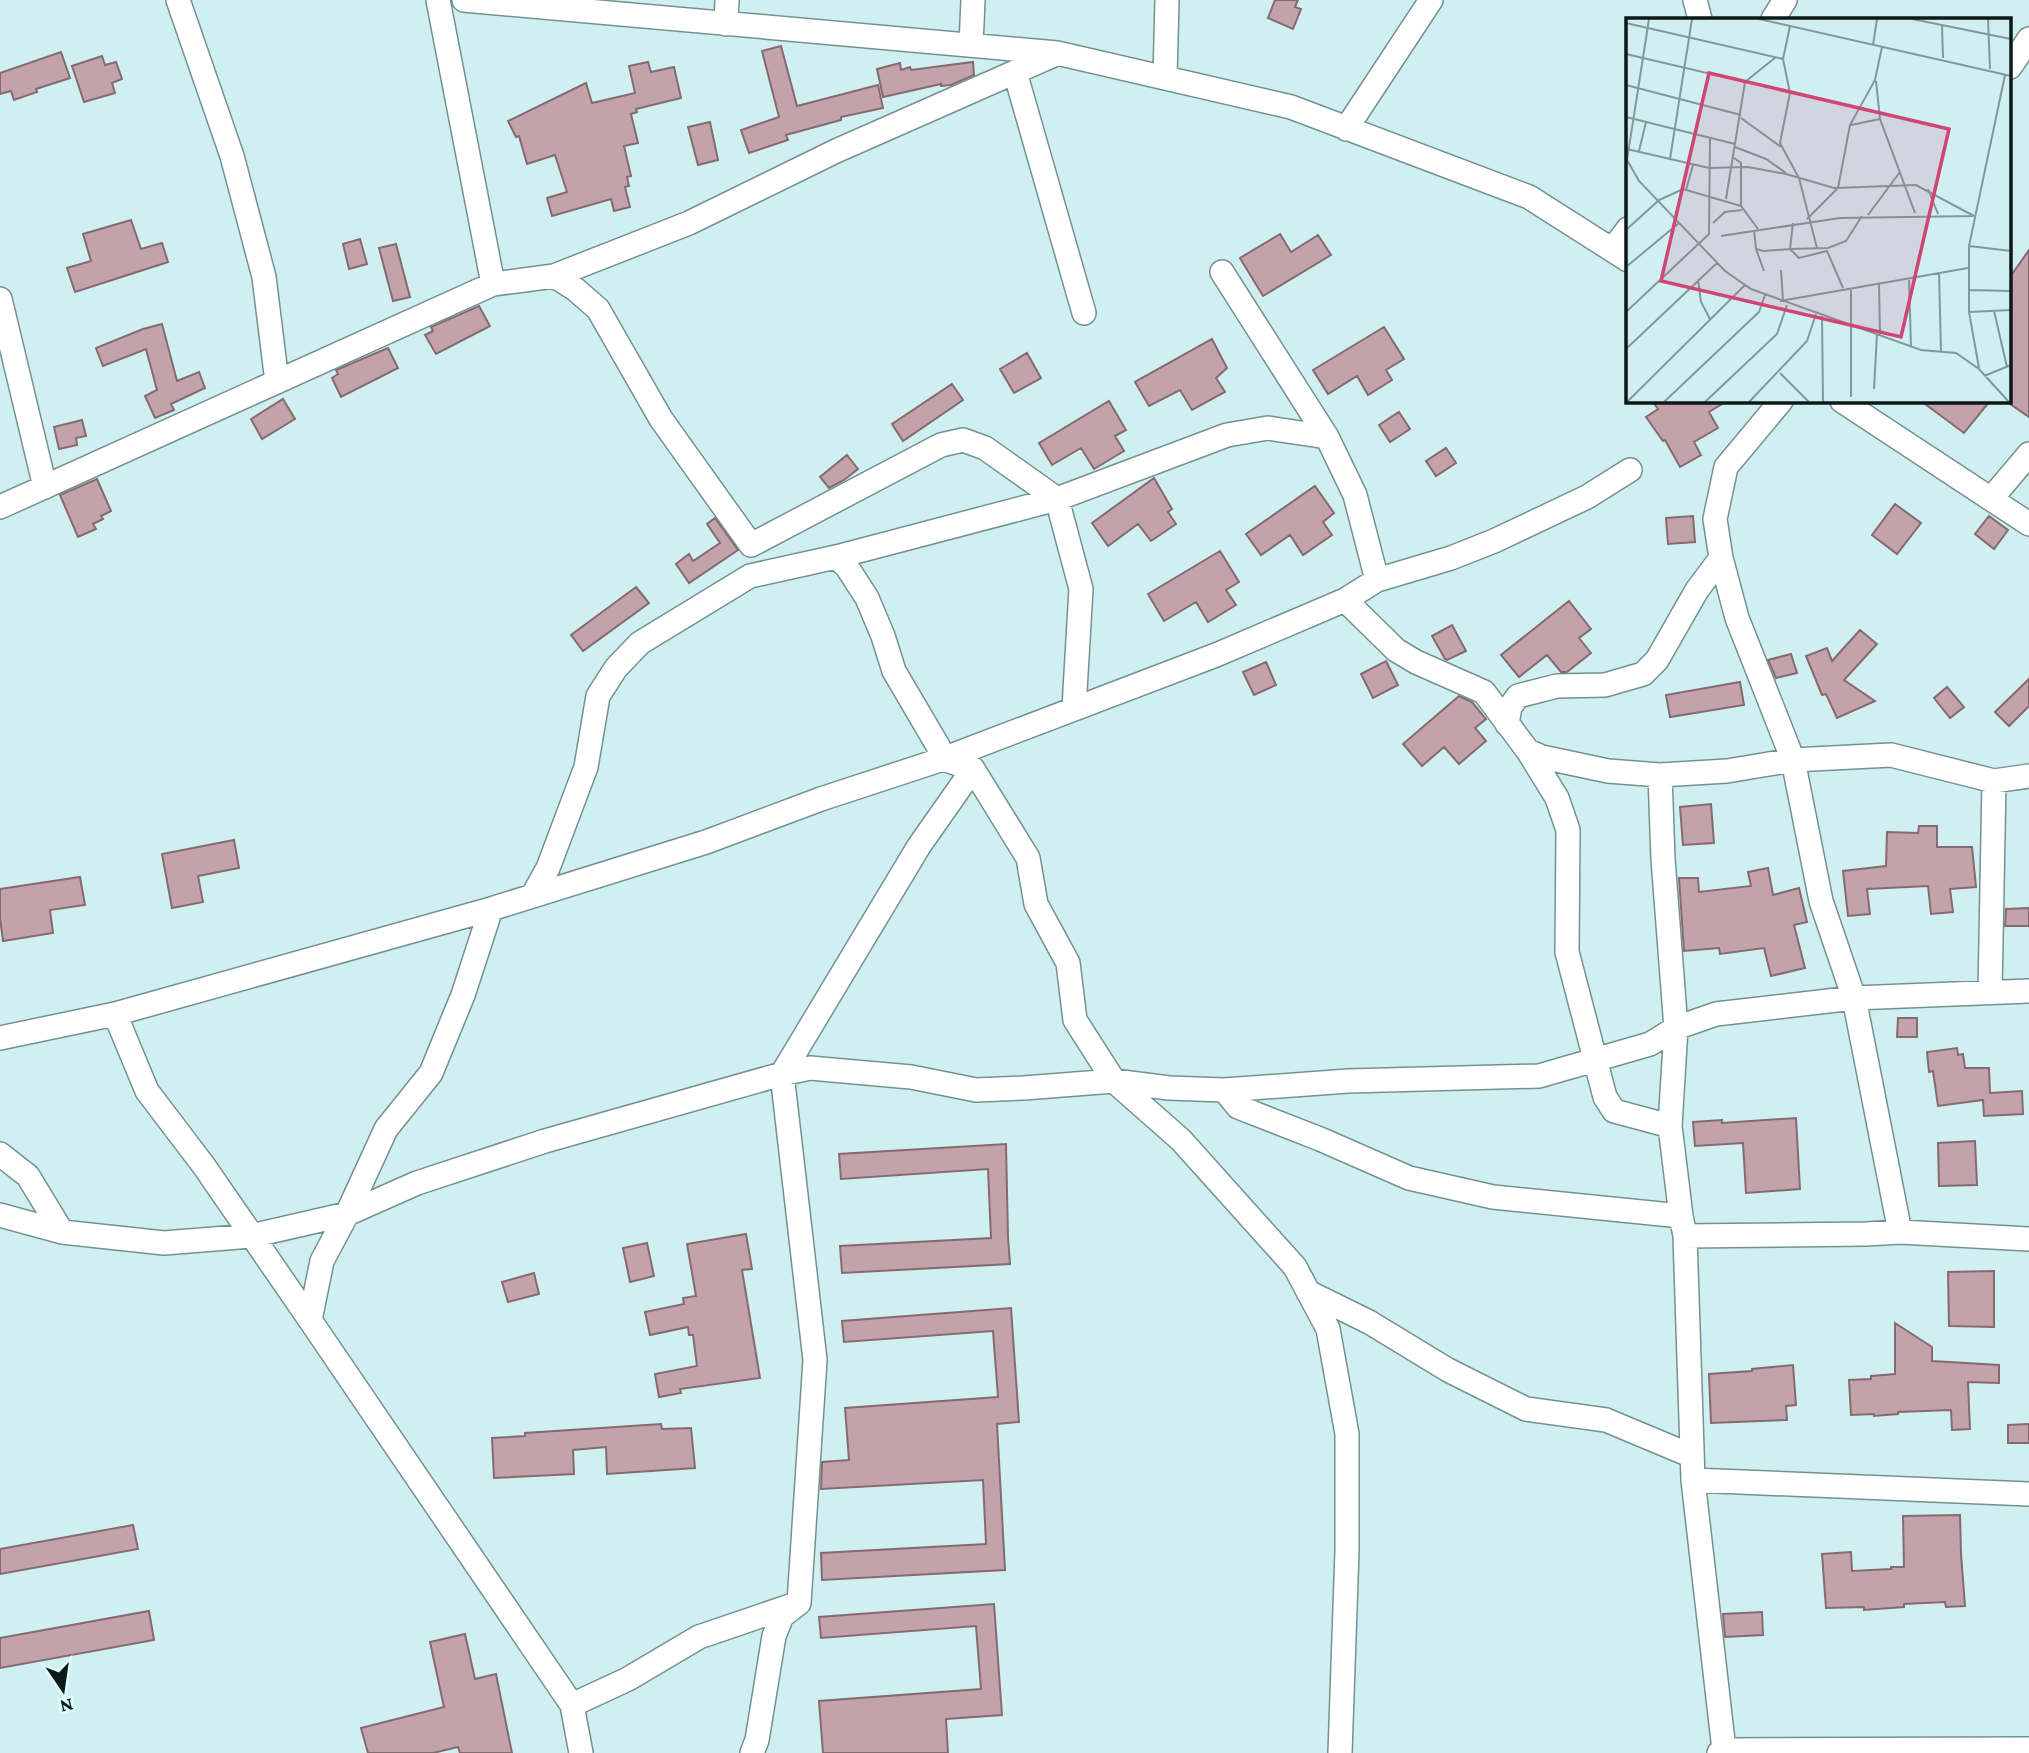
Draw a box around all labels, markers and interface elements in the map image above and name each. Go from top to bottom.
inset map [1626,18,2011,402]
north arrow [28,1655,98,1725]
text: N [58,1694,75,1718]

